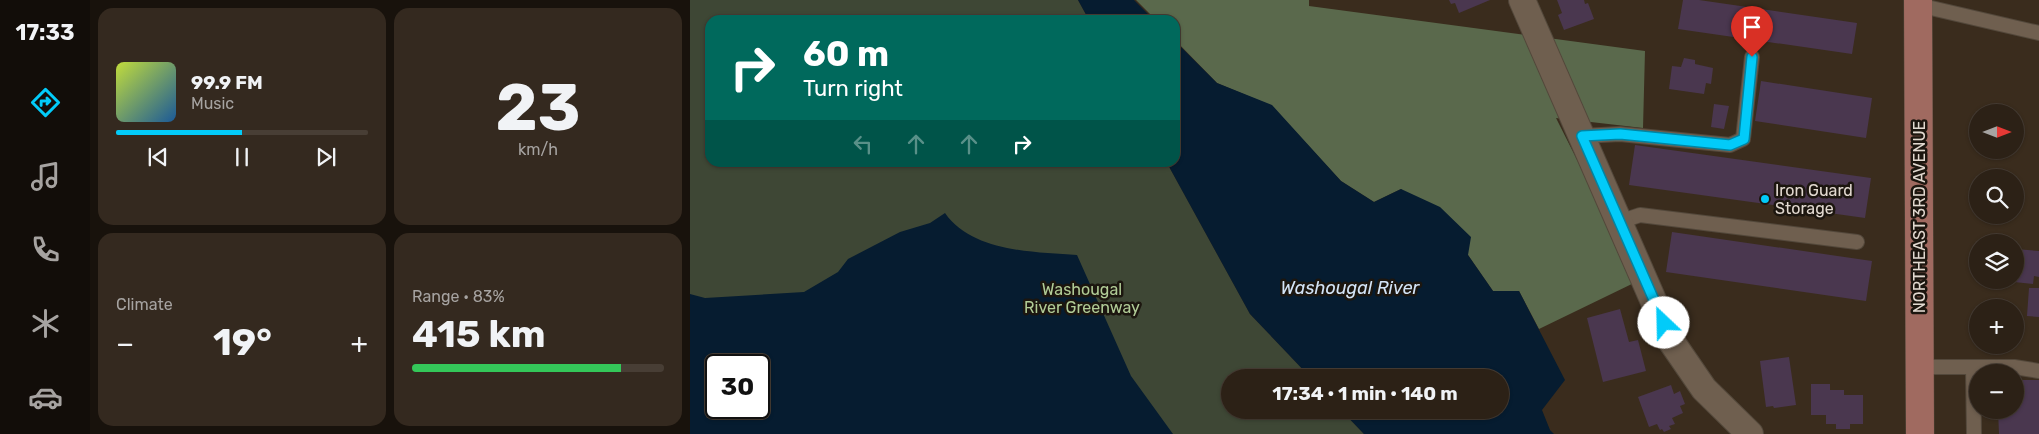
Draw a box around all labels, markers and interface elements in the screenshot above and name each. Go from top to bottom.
pin [1731,6,1773,57]
icon: arrive [1738,13,1766,41]
text: 17:33 [16,19,74,46]
text: 60 m [803,33,889,75]
icon: right [720,35,785,100]
text: 23 [495,69,581,146]
text: 99.9 FM [191,71,263,94]
text: Turn right [803,75,903,102]
icon: directions [28,85,63,120]
text: Music [191,94,234,113]
north arrow [1969,104,2024,159]
map controls [1969,104,2024,419]
street label: NORTHEAST 3RD AVENUE [1910,121,1929,313]
icon: left [849,130,877,158]
icon: ahead [902,130,930,158]
icon: ahead [955,130,983,158]
icon: right [1008,130,1036,158]
text: km/h [518,140,558,159]
icon: previous [144,143,172,171]
icon: pause [228,143,256,171]
icon: next [312,143,340,171]
icon: music [28,159,63,194]
button: search [1969,169,2024,224]
place label: Iron Guard Storage [1775,181,1853,218]
marker: Iron Guard Storage [1759,193,1771,205]
icon: phone [28,232,63,267]
button: layers [1969,234,2024,289]
water label: Washougal River [1281,277,1421,299]
park label: Washougal River Greenway [1024,280,1140,317]
text: Range · 83% [412,287,505,306]
text: Climate [116,295,173,314]
position arrow [1637,296,1689,348]
button: + [1969,299,2024,354]
icon: climate [28,306,63,341]
text: 415 km [412,311,546,357]
text: 19° [213,319,272,365]
text: − [116,327,134,360]
text: + [351,327,368,360]
speed limit sign: 30 [705,354,770,419]
button: − [1969,364,2024,419]
icon: car [28,380,63,415]
text: 17:34 · 1 min · 140 m [1272,382,1458,405]

